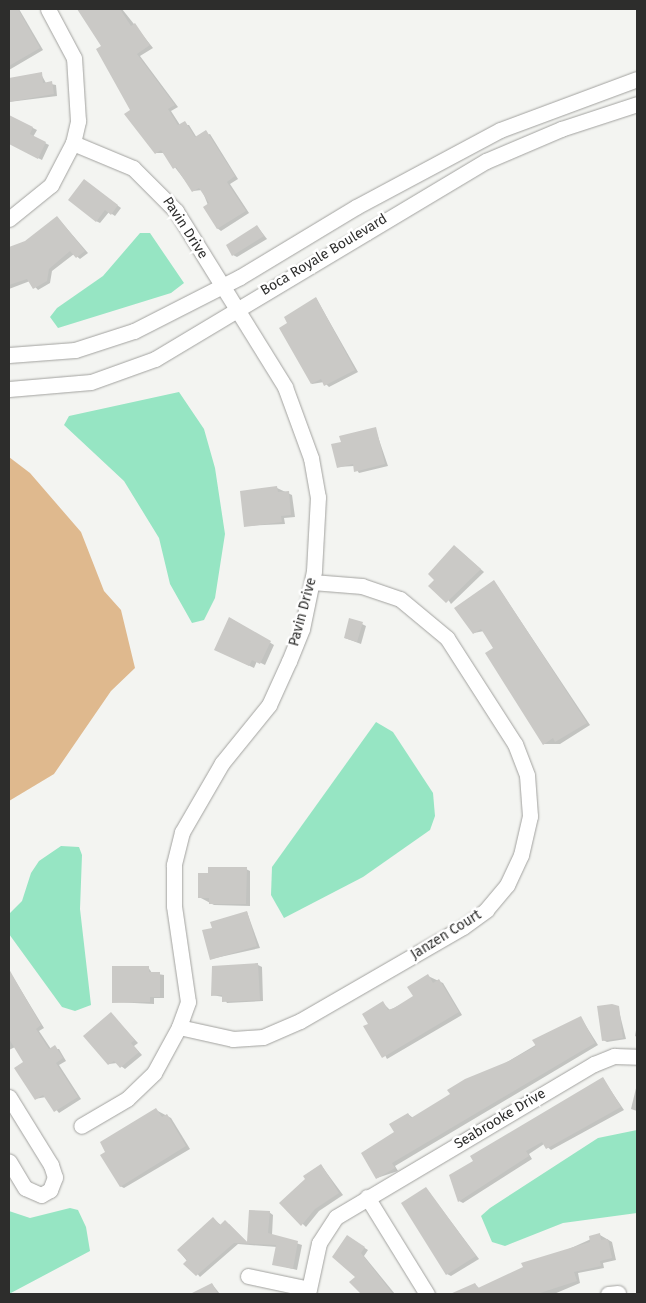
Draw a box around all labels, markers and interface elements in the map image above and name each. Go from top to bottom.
street label: Pavin Drive [159,194,211,262]
street label: Boca Royale Boulevard [258,211,390,299]
street label: Pavin Drive [286,576,320,648]
street label: Janzen Court [408,907,484,963]
street label: Seabrooke Drive [451,1085,549,1153]

